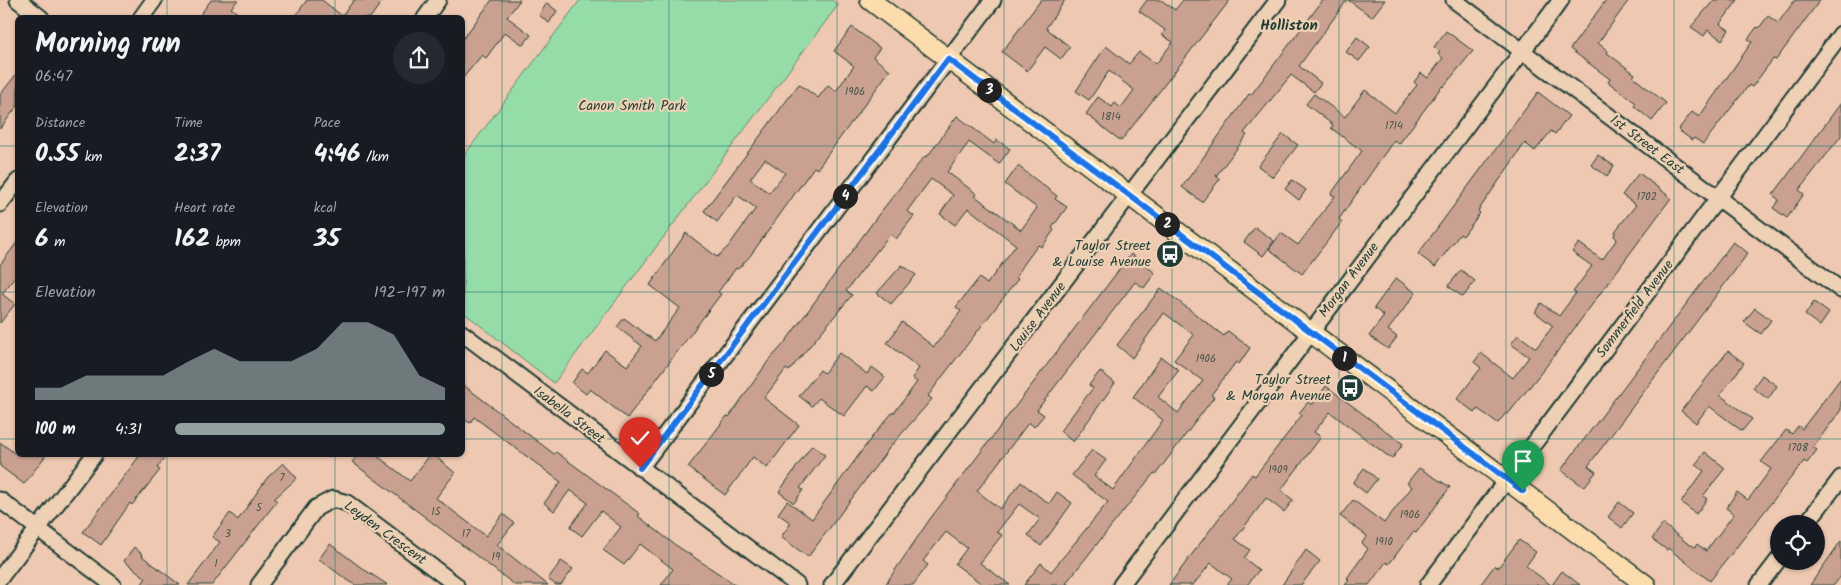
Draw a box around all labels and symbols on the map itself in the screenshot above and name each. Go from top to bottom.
district label: Holliston [1260,14,1318,38]
pin: 3 [976,78,1002,102]
house number: 1906 [845,83,865,101]
park label: Canon Smith Park [578,95,686,117]
house number: 1814 [1101,108,1121,126]
street label: 1st Street East [1605,110,1689,181]
house number: 1714 [1385,117,1403,135]
pin: 4 [832,184,858,208]
house number: 1702 [1637,188,1657,206]
pin: 2 [1154,212,1180,236]
place label: Taylor Street & Louise Avenue [1052,235,1152,273]
street label: Morgan Avenue [1313,237,1385,322]
bus stop icon: Taylor Street & Louise Avenue [1155,239,1185,269]
street label: Sommerfield Avenue [1591,255,1680,363]
street label: Louise Avenue [1004,277,1072,357]
pin: 1 [1332,346,1356,370]
house number: 1906 [1196,350,1216,368]
pin: 5 [698,362,724,386]
place label: Taylor Street & Morgan Avenue [1226,369,1332,407]
bus stop icon: Taylor Street & Morgan Avenue [1335,373,1365,403]
street label: Isabella Street [528,381,610,450]
pin [619,417,661,468]
house number: 1708 [1788,439,1809,457]
pin [1502,440,1544,491]
house number: 1909 [1268,461,1288,479]
house number: 7 [279,469,285,487]
street label: Leyden Crescent [339,495,431,571]
house number: 5 [256,499,263,517]
house number: 15 [431,503,442,521]
house number: 1906 [1400,506,1420,524]
house number: 3 [225,525,231,543]
house number: 17 [462,525,471,543]
house number: 1910 [1375,533,1393,551]
house number: 19 [492,548,501,566]
house number: 1 [214,555,218,573]

